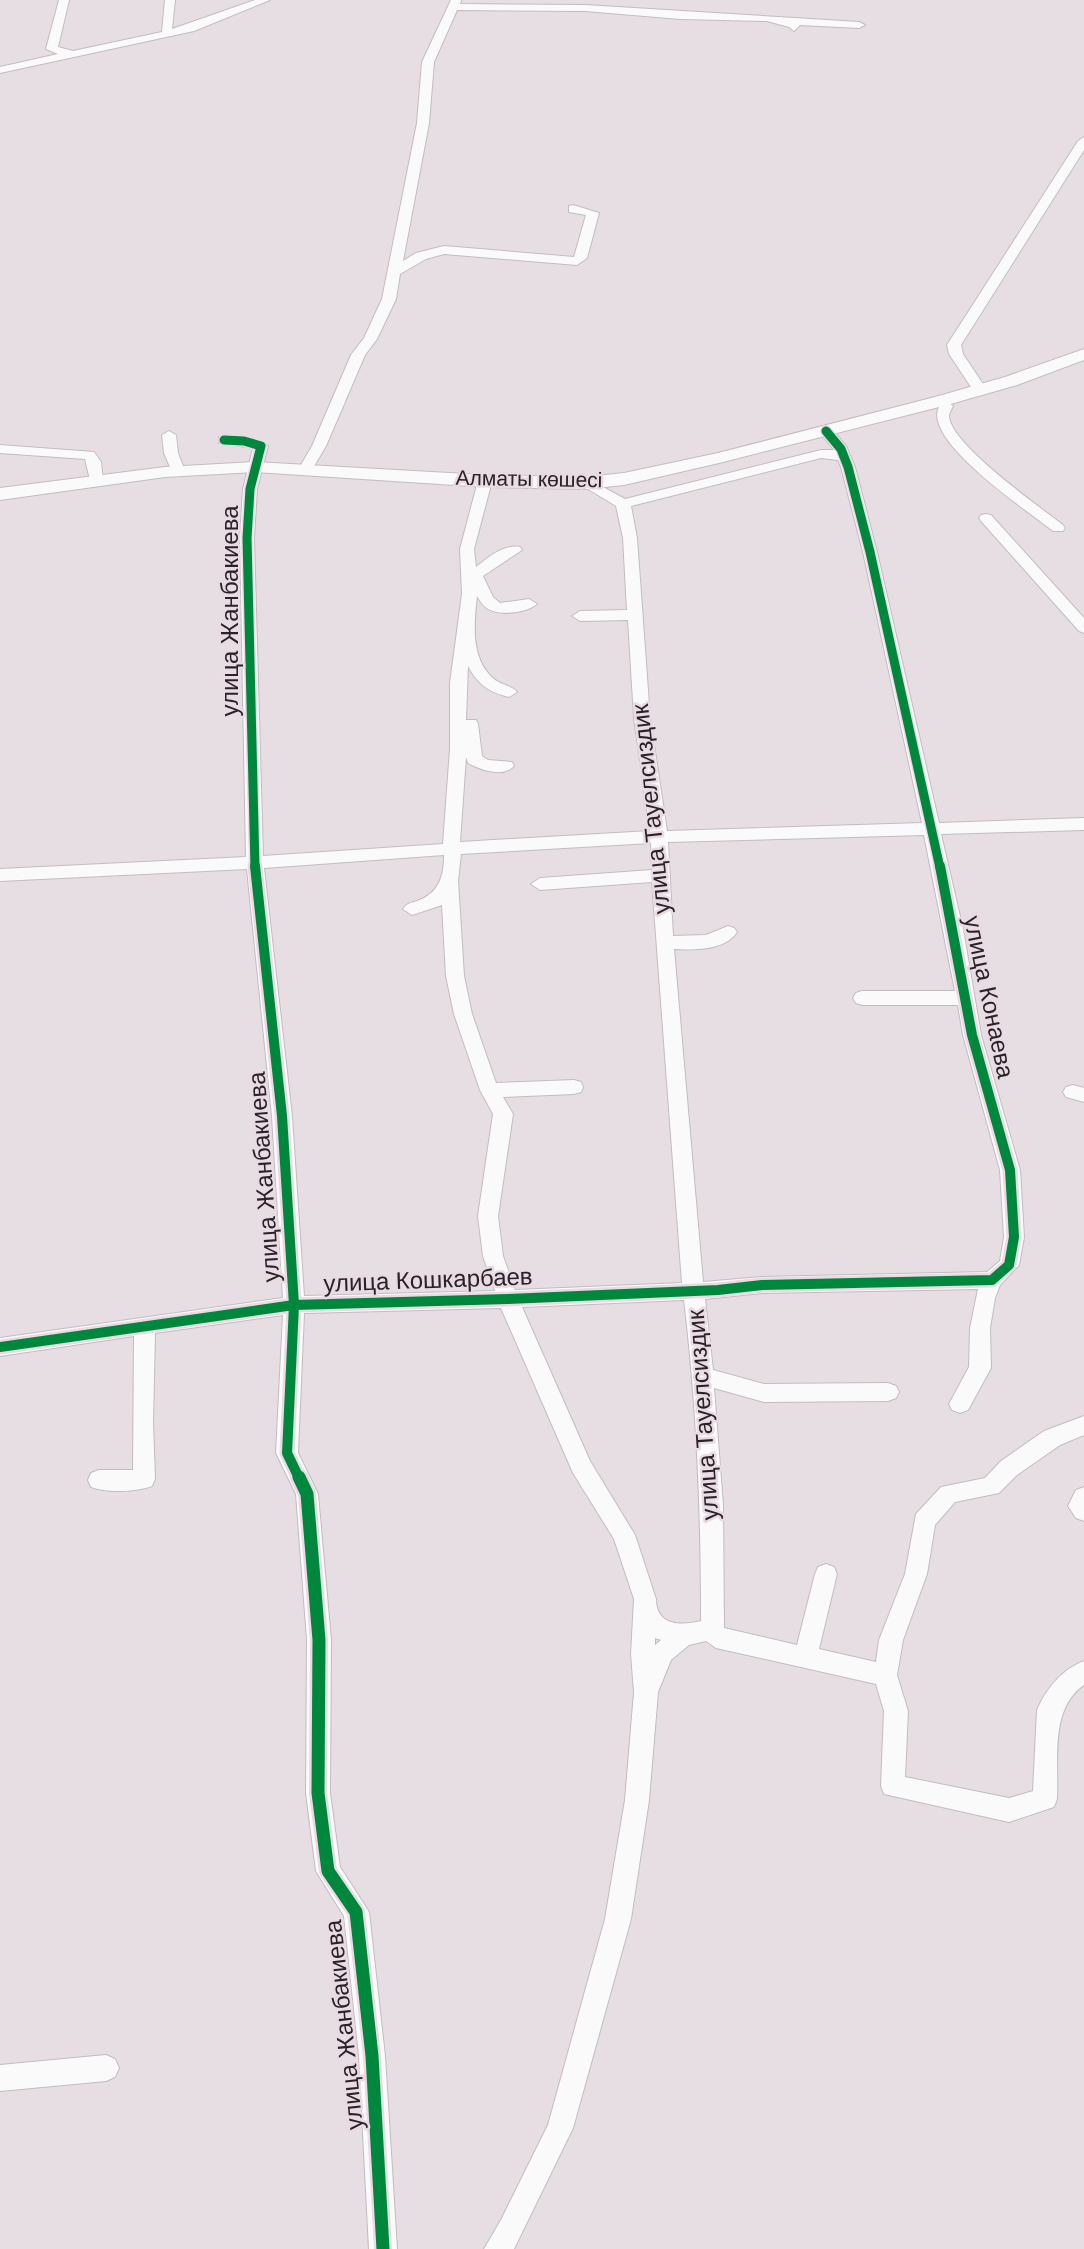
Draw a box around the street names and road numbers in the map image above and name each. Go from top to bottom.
street label: Алматы көшесі [455,464,603,494]
street label: улица Жанбакиева [214,505,245,717]
street label: улица Тауелсиздик [624,702,677,916]
street label: улица Конаева [957,913,1022,1082]
street label: улица Жанбакиева [241,1070,286,1283]
street label: улица Кошкарбаев [323,1260,533,1299]
street label: улица Тауелсиздик [680,1308,725,1521]
street label: улица Жанбакиева [317,1918,370,2132]

